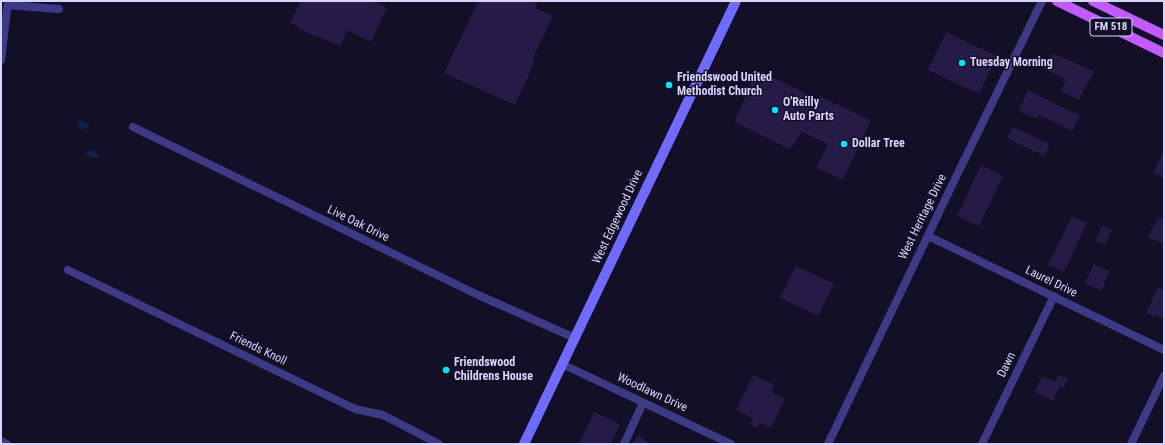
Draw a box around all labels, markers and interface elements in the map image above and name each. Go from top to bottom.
road number: FM 518 [1090,18,1132,36]
place label: Tuesday Morning [970,56,1053,70]
marker: Tuesday Morning [957,58,967,68]
place label: Friendswood United Methodist Church [677,71,772,99]
marker: Friendswood United Methodist Church [664,80,674,90]
place label: O'Reilly Auto Parts [783,96,834,124]
marker: O'Reilly Auto Parts [770,105,780,115]
place label: Dollar Tree [852,137,905,151]
marker: Dollar Tree [839,139,849,149]
street label: West Edgewood Drive [590,168,646,266]
street label: West Heritage Drive [896,172,950,262]
street label: Live Oak Drive [325,203,391,245]
street label: Laurel Drive [1023,263,1079,301]
street label: Friends Knoll [227,329,289,369]
street label: Dawn [995,350,1019,380]
place label: Friendswood Childrens House [454,356,533,384]
marker: Friendswood Childrens House [441,365,451,375]
street label: Woodlawn Drive [615,370,689,416]

